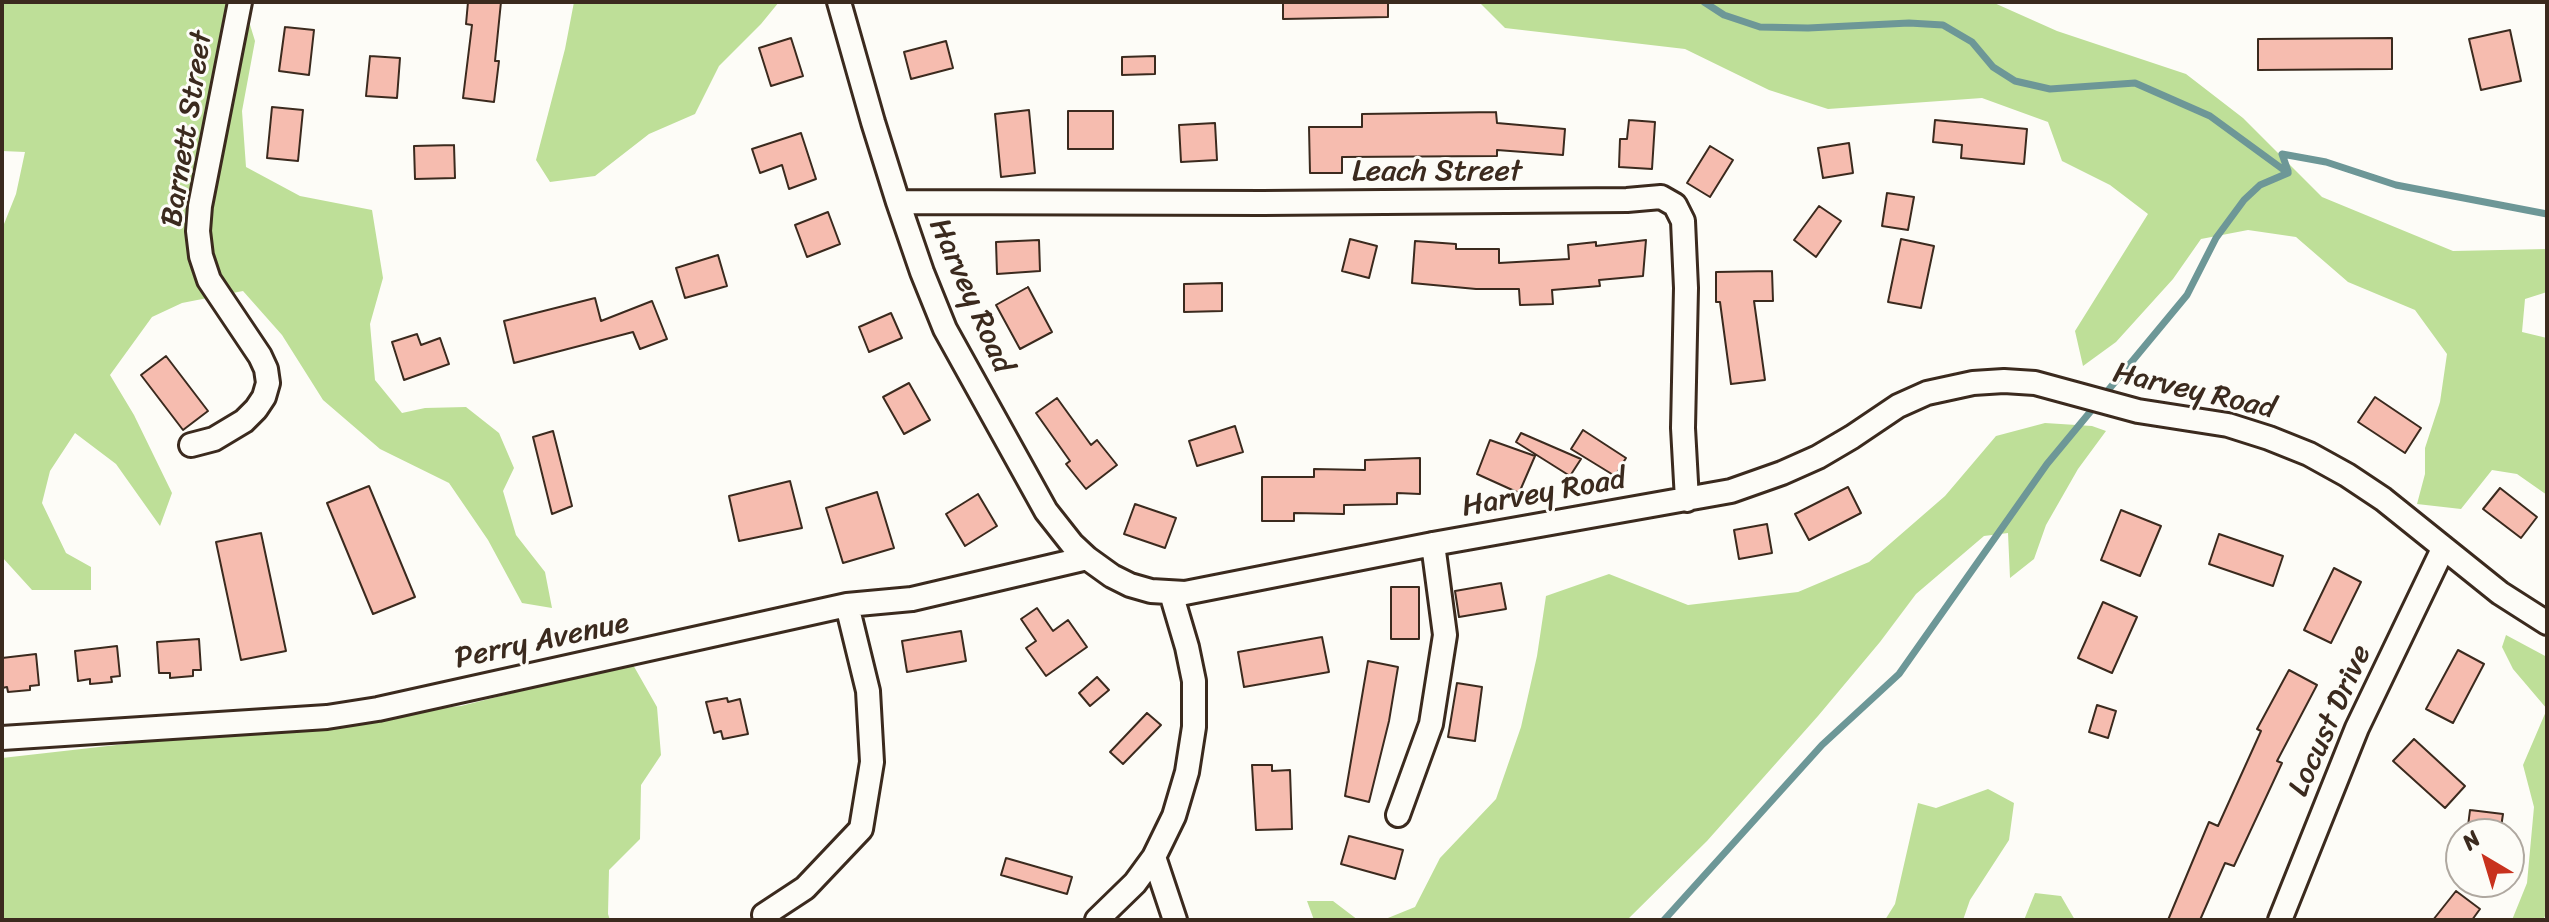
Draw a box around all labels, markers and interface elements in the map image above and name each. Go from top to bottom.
street label: Barnett Street [155,29,221,229]
street label: Leach Street [1352,154,1522,190]
street label: Harvey Road [920,213,1020,379]
street label: Harvey Road [2109,356,2279,428]
street label: Harvey Road [1459,462,1629,526]
street label: Perry Avenue [452,606,632,678]
street label: Locust Drive [2282,640,2380,802]
north arrow [2445,818,2525,898]
text: N [2453,820,2489,860]

